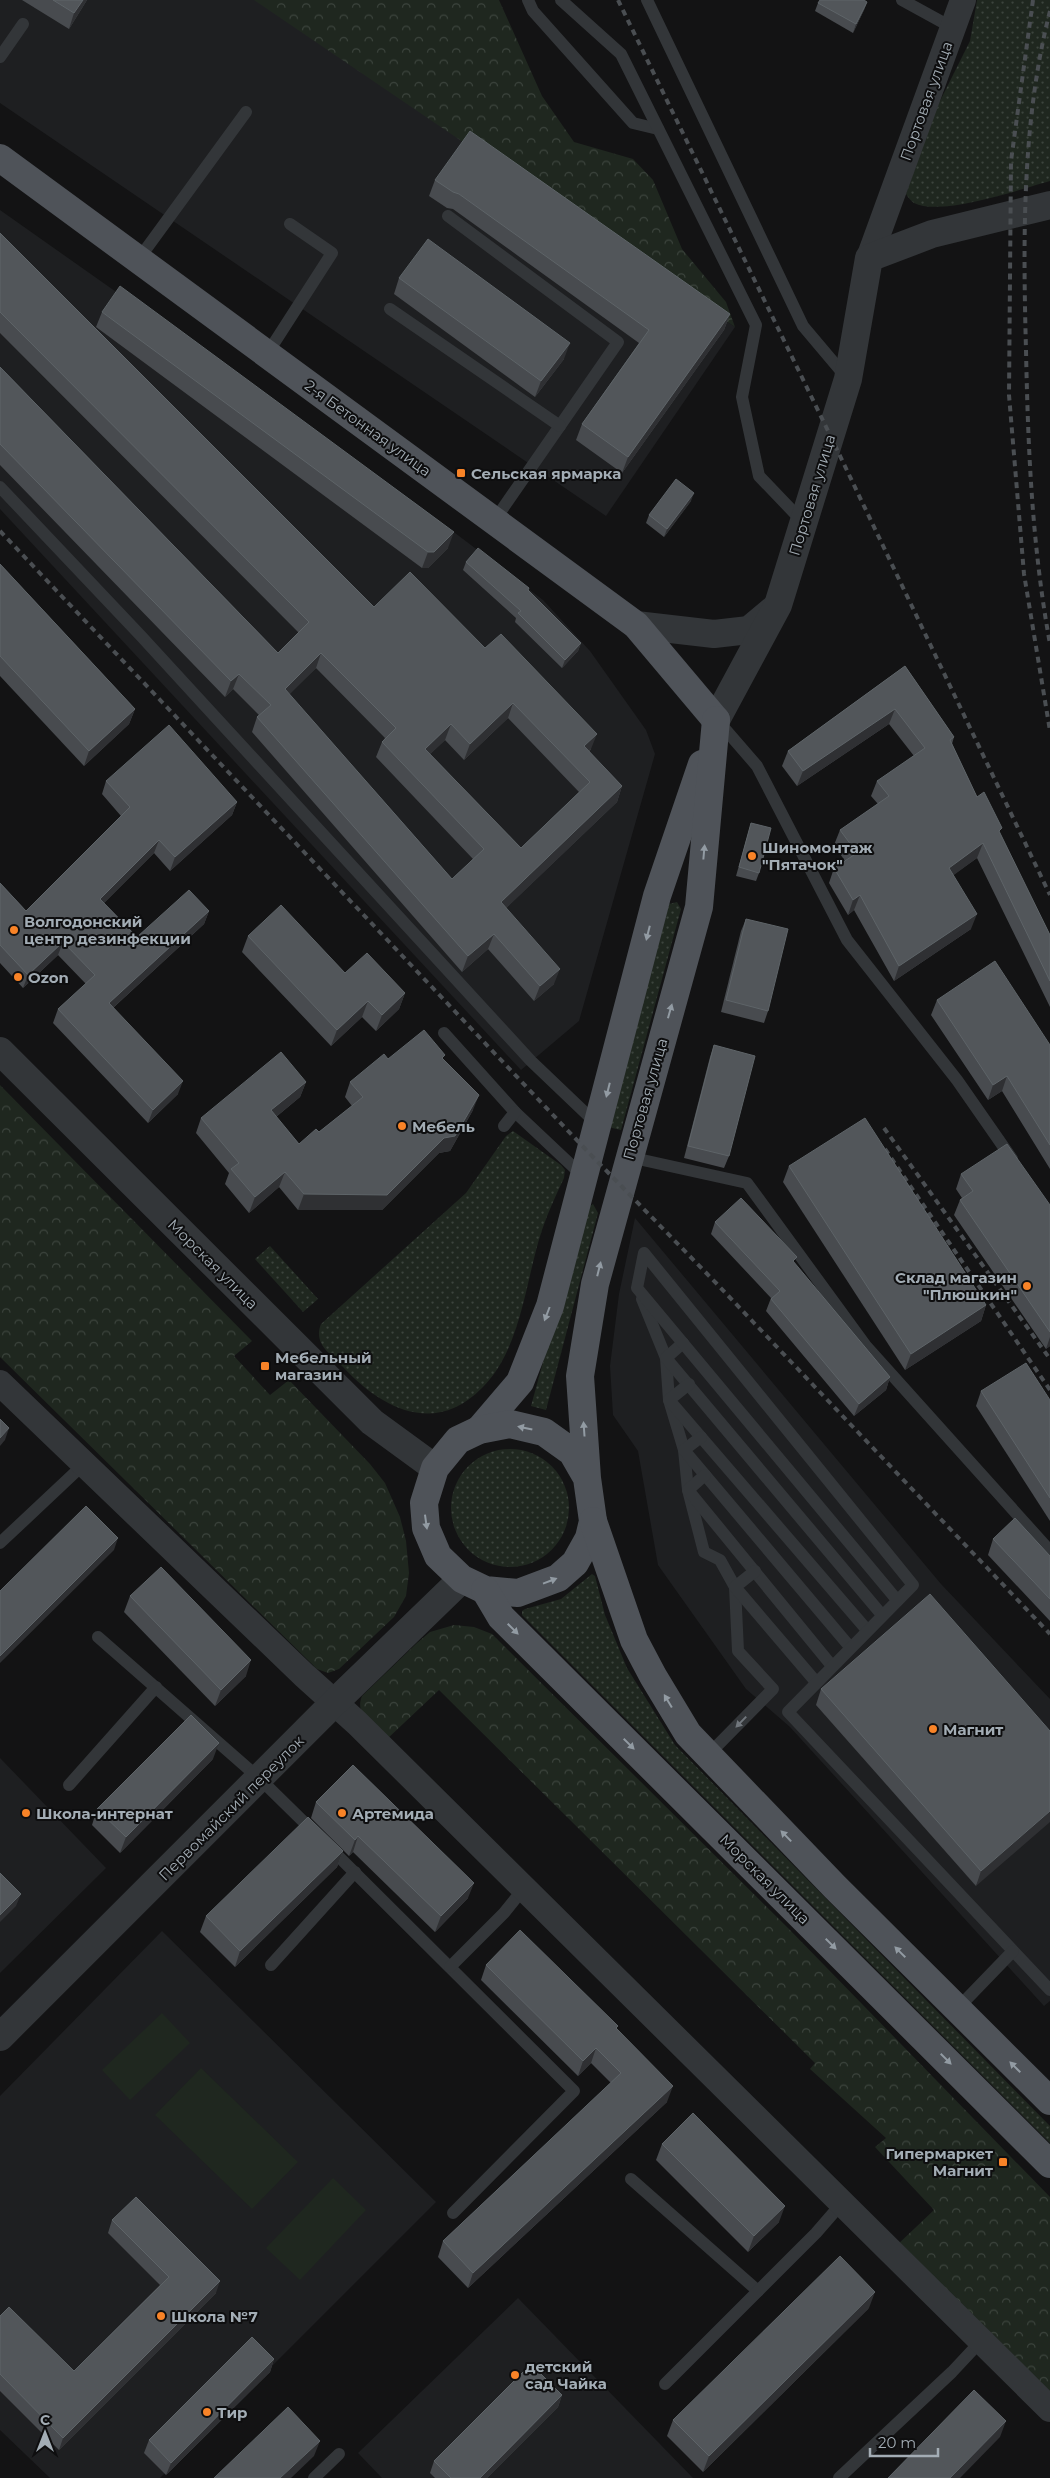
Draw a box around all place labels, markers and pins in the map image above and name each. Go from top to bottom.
place label: Сельская ярмарка [471,464,621,483]
marker: Сельская ярмарка [455,467,467,479]
place label: Шиномонтаж "Пятачок" [762,838,873,874]
marker: Шиномонтаж "Пятачок" [746,850,758,862]
place label: Волгодонский центр дезинфекции [24,912,191,948]
marker: Волгодонский центр дезинфекции [8,924,20,936]
place label: Ozon [28,968,69,987]
marker: Ozon [12,971,24,983]
place label: Мебель [412,1117,475,1136]
marker: Мебель [396,1120,408,1132]
place label: Склад магазин "Плюшкин" [895,1268,1017,1304]
marker: Склад магазин "Плюшкин" [1021,1280,1033,1292]
place label: Мебельный магазин [275,1348,372,1384]
marker: Мебельный магазин [259,1360,271,1372]
place label: Магнит [943,1720,1003,1739]
marker: Магнит [927,1723,939,1735]
place label: Школа-интернат [36,1804,173,1823]
place label: Артемида [352,1804,434,1823]
marker: Школа-интернат [20,1807,32,1819]
marker: Артемида [336,1807,348,1819]
place label: Гипермаркет Магнит [886,2144,993,2180]
marker: Гипермаркет Магнит [997,2156,1009,2168]
place label: Школа №7 [171,2307,258,2326]
marker: Школа №7 [155,2310,167,2322]
place label: детский сад Чайка [525,2357,607,2393]
marker: детский сад Чайка [509,2369,521,2381]
place label: Тир [217,2403,247,2422]
marker: Тир [201,2406,213,2418]

